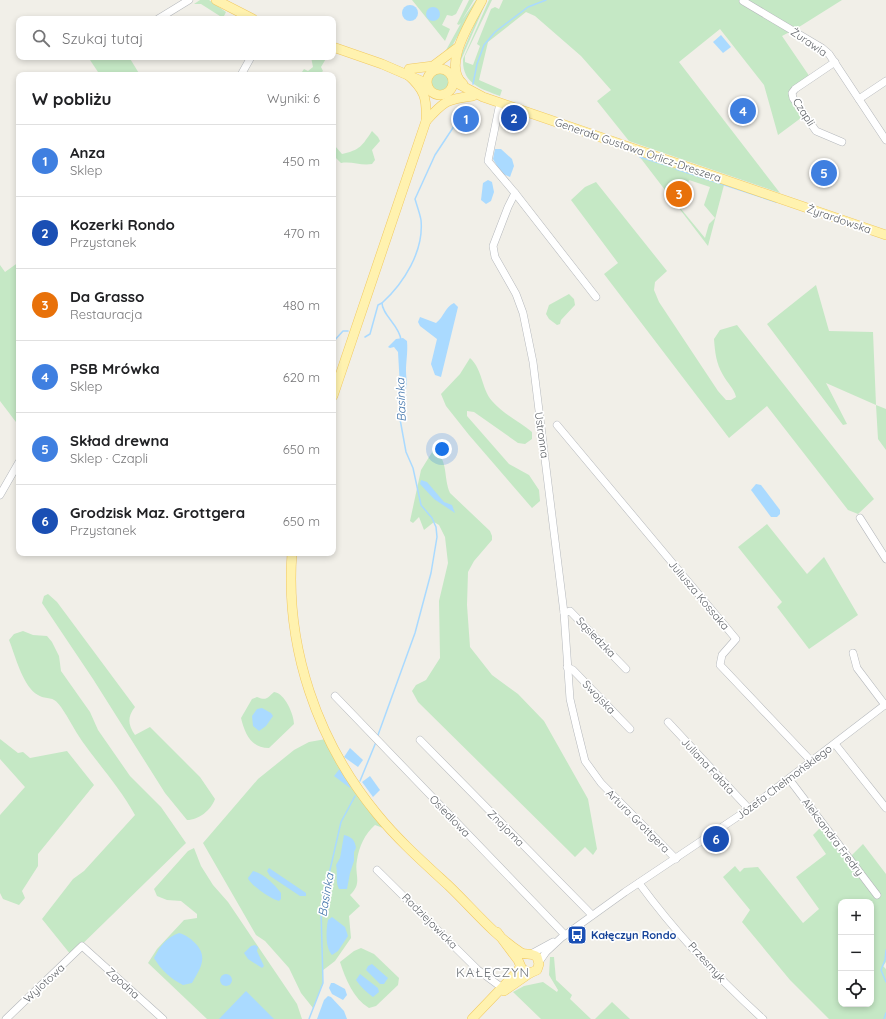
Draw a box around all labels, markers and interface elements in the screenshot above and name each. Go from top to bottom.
search box [16,16,336,60]
street label: Żurawia [788,25,830,59]
icon: search [30,27,52,49]
text: Szukaj tutaj [62,29,143,48]
text: W pobliżu [32,88,112,109]
text: Wyniki: 6 [267,90,320,106]
street label: Czapli [790,95,818,129]
pin: 4 [730,96,756,126]
pin: 2 [501,103,527,133]
pin: 1 [453,104,479,134]
street label: Generała Gustawa Orlicz-Dreszera [553,115,723,185]
text: Anza [70,143,105,162]
text: 1 [42,153,48,169]
text: 450 m [283,153,320,169]
pin: 5 [811,158,837,188]
text: Sklep [70,162,102,178]
pin: 3 [666,179,692,209]
street label: Żyrardowska [805,201,873,237]
text: Kozerki Rondo [70,215,175,234]
text: 2 [41,225,49,241]
text: 470 m [284,225,320,241]
text: Przystanek [70,234,136,250]
text: Da Grasso [70,287,144,306]
text: 3 [42,297,48,313]
text: 480 m [283,297,320,313]
text: Restauracja [70,306,143,322]
text: PSB Mrówka [70,359,160,378]
text: 4 [41,369,49,385]
text: 620 m [283,369,320,385]
water label: Basinka [392,377,409,422]
text: Sklep [70,378,102,394]
street label: Ustronna [532,411,552,459]
text: Skład drewna [70,431,169,450]
your location [432,439,452,459]
text: 5 [41,441,49,457]
text: 650 m [283,441,320,457]
text: Sklep · Czapli [70,450,148,466]
text: Grodzisk Maz. Grottgera [70,503,245,522]
text: 6 [41,513,49,529]
text: 650 m [283,513,320,529]
text: Przystanek [70,522,136,538]
street label: Juliusza Kossaka [666,557,732,633]
street label: Sąsiedzka [573,614,619,660]
street label: Swojska [579,677,619,717]
street label: Juliana Fałata [678,735,738,797]
street label: Józefa Chełmońskiego [734,741,835,822]
street label: Artura Grottgera [603,786,673,856]
street label: Osiedlowa [427,792,473,840]
street label: Aleksandra Fredry [799,795,867,879]
street label: Znajoma [485,807,527,849]
pin: 6 [703,824,729,854]
water label: Basinka [314,871,337,918]
street label: Radziejowicka [399,890,461,952]
map controls [838,899,874,1007]
button: + [838,899,874,935]
bus stop icon: Kałęczyn Rondo [566,924,588,946]
place label: Kałęczyn Rondo [591,928,677,942]
button: − [838,935,874,971]
street label: Przesmyk [685,939,729,985]
street label: Wylotowa [20,960,68,1006]
street label: Zgodna [103,964,143,1002]
district label: KAŁĘCZYN [456,964,530,980]
button: locate [838,971,874,1007]

